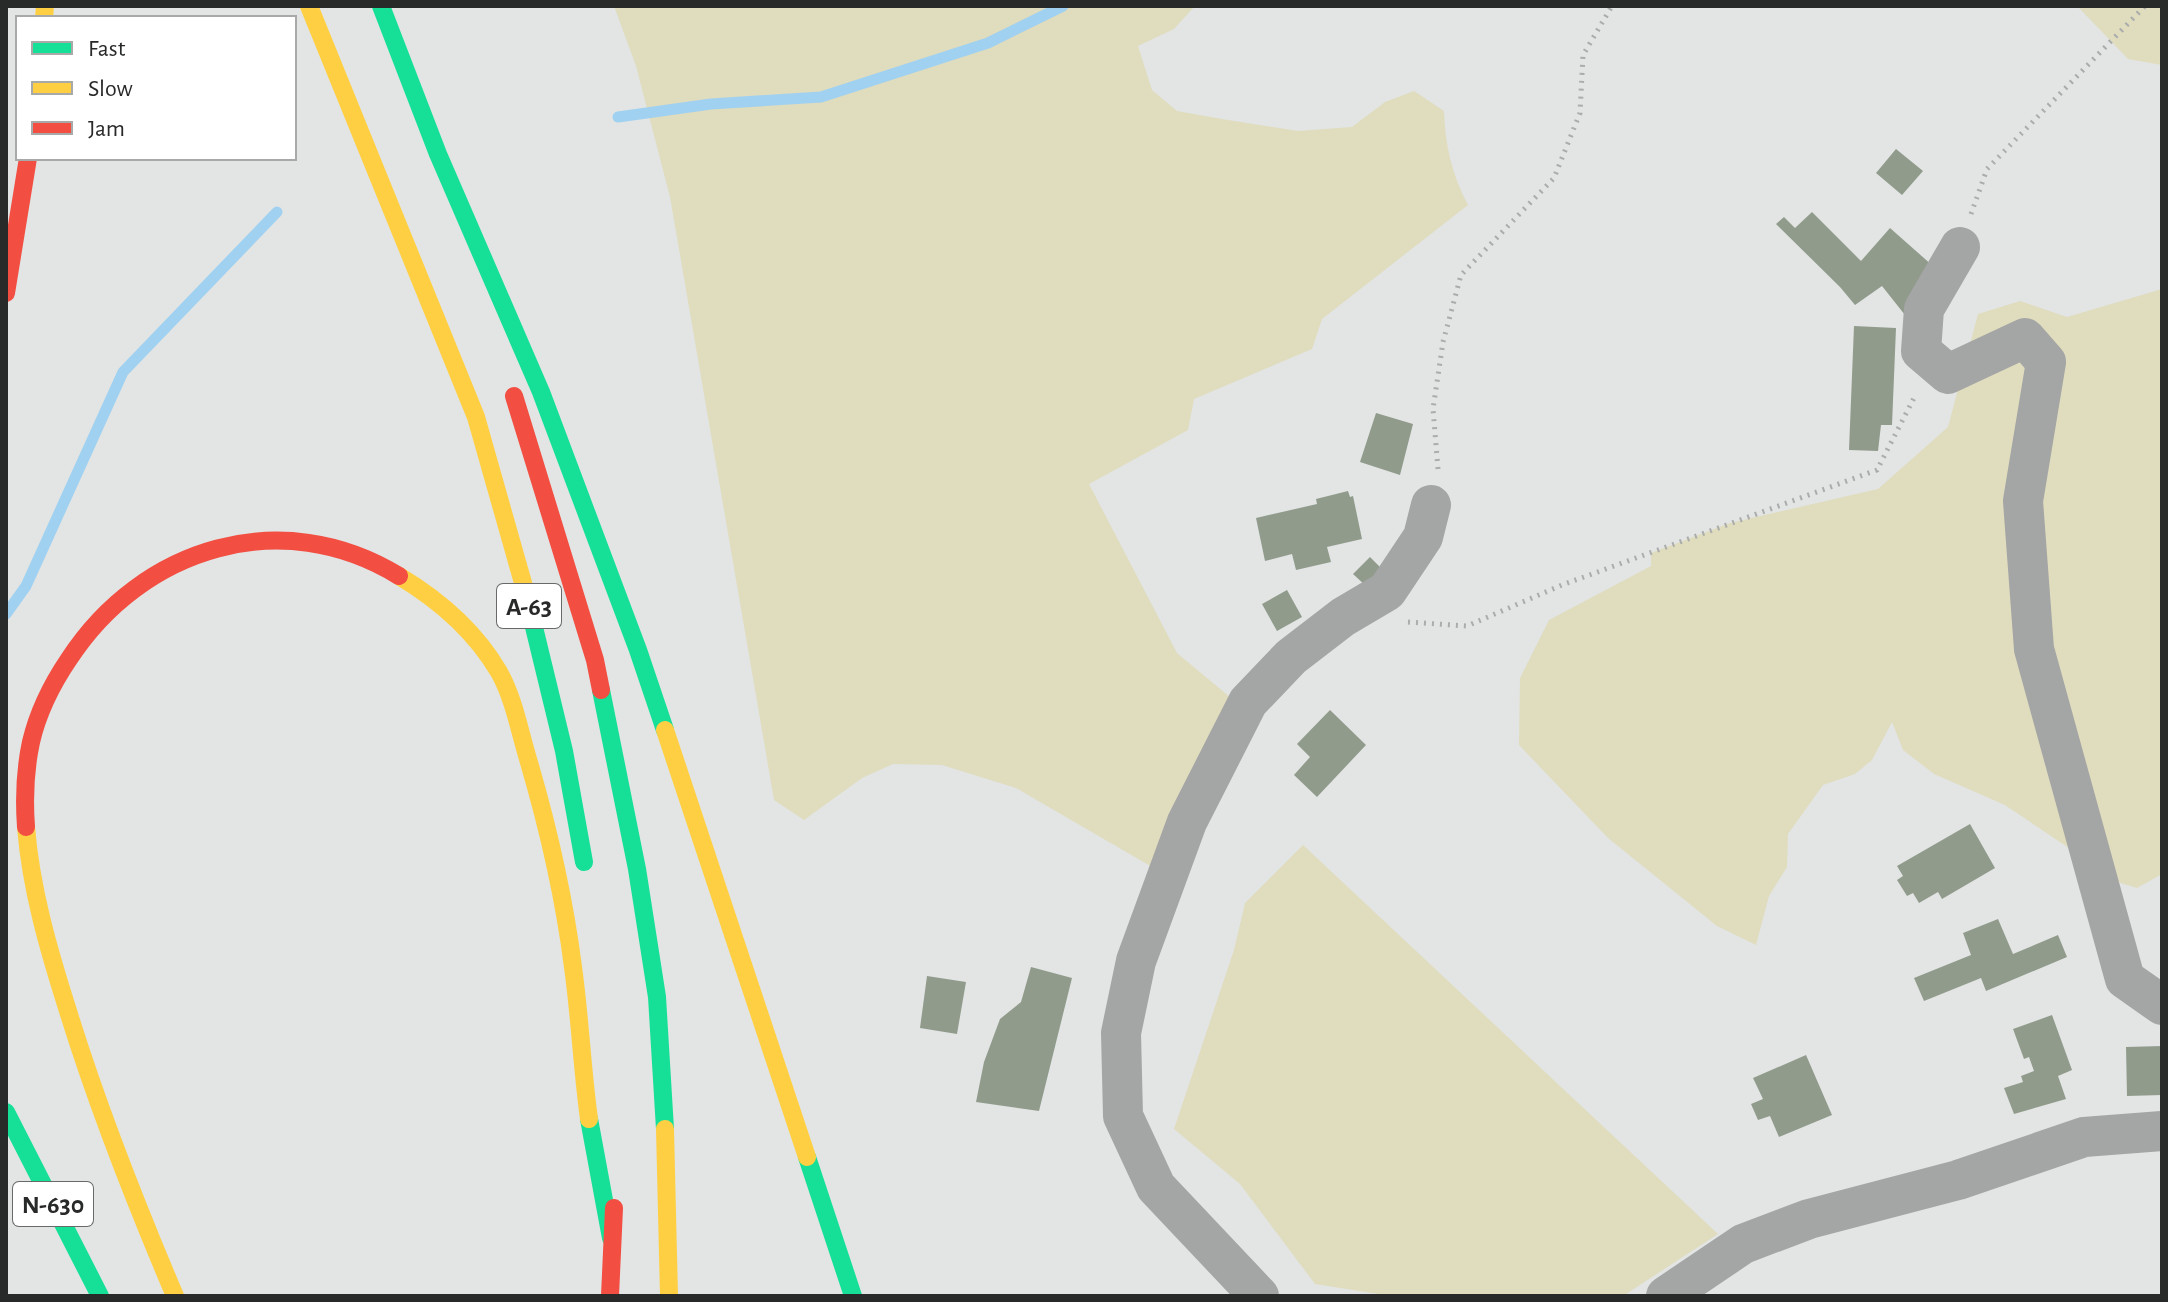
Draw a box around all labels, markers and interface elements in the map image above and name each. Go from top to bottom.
legend [16,16,296,160]
text: Fast [88,37,126,61]
text: Slow [88,77,133,101]
text: Jam [88,117,125,141]
road number: A-63 [497,584,561,628]
road number: N-630 [13,1182,93,1226]

